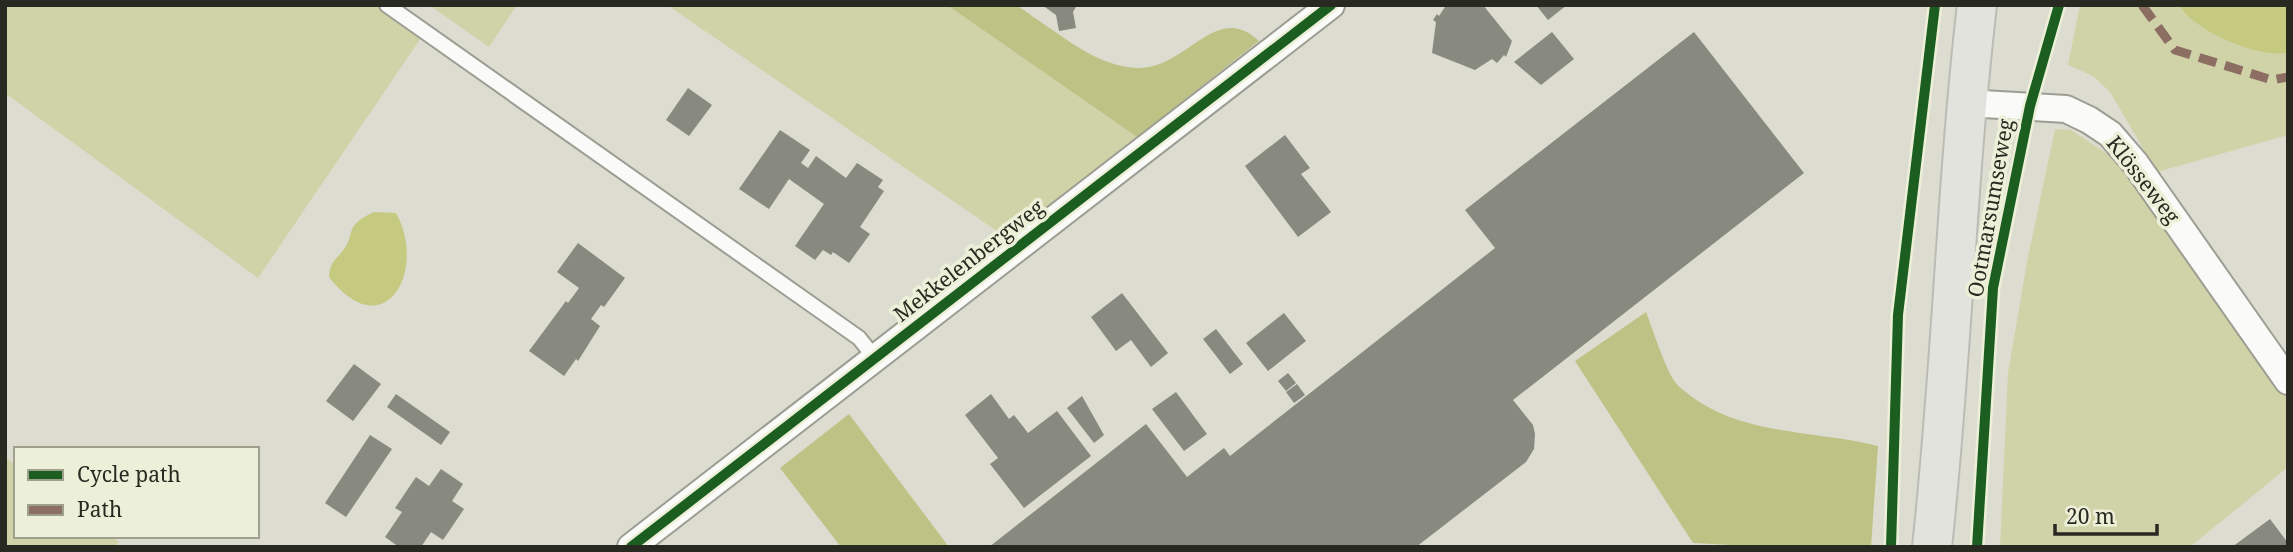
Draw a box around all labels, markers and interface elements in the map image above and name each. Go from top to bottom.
street label: Ootmarsumseweg [1961,116,2020,299]
street label: Klösseweg [2101,130,2187,230]
street label: Mekkelenbergweg [887,192,1050,328]
legend [14,447,259,538]
text: Cycle path [77,460,181,488]
scale bar [2055,492,2156,536]
text: Path [77,495,122,523]
text: 20 m [2066,502,2115,530]

